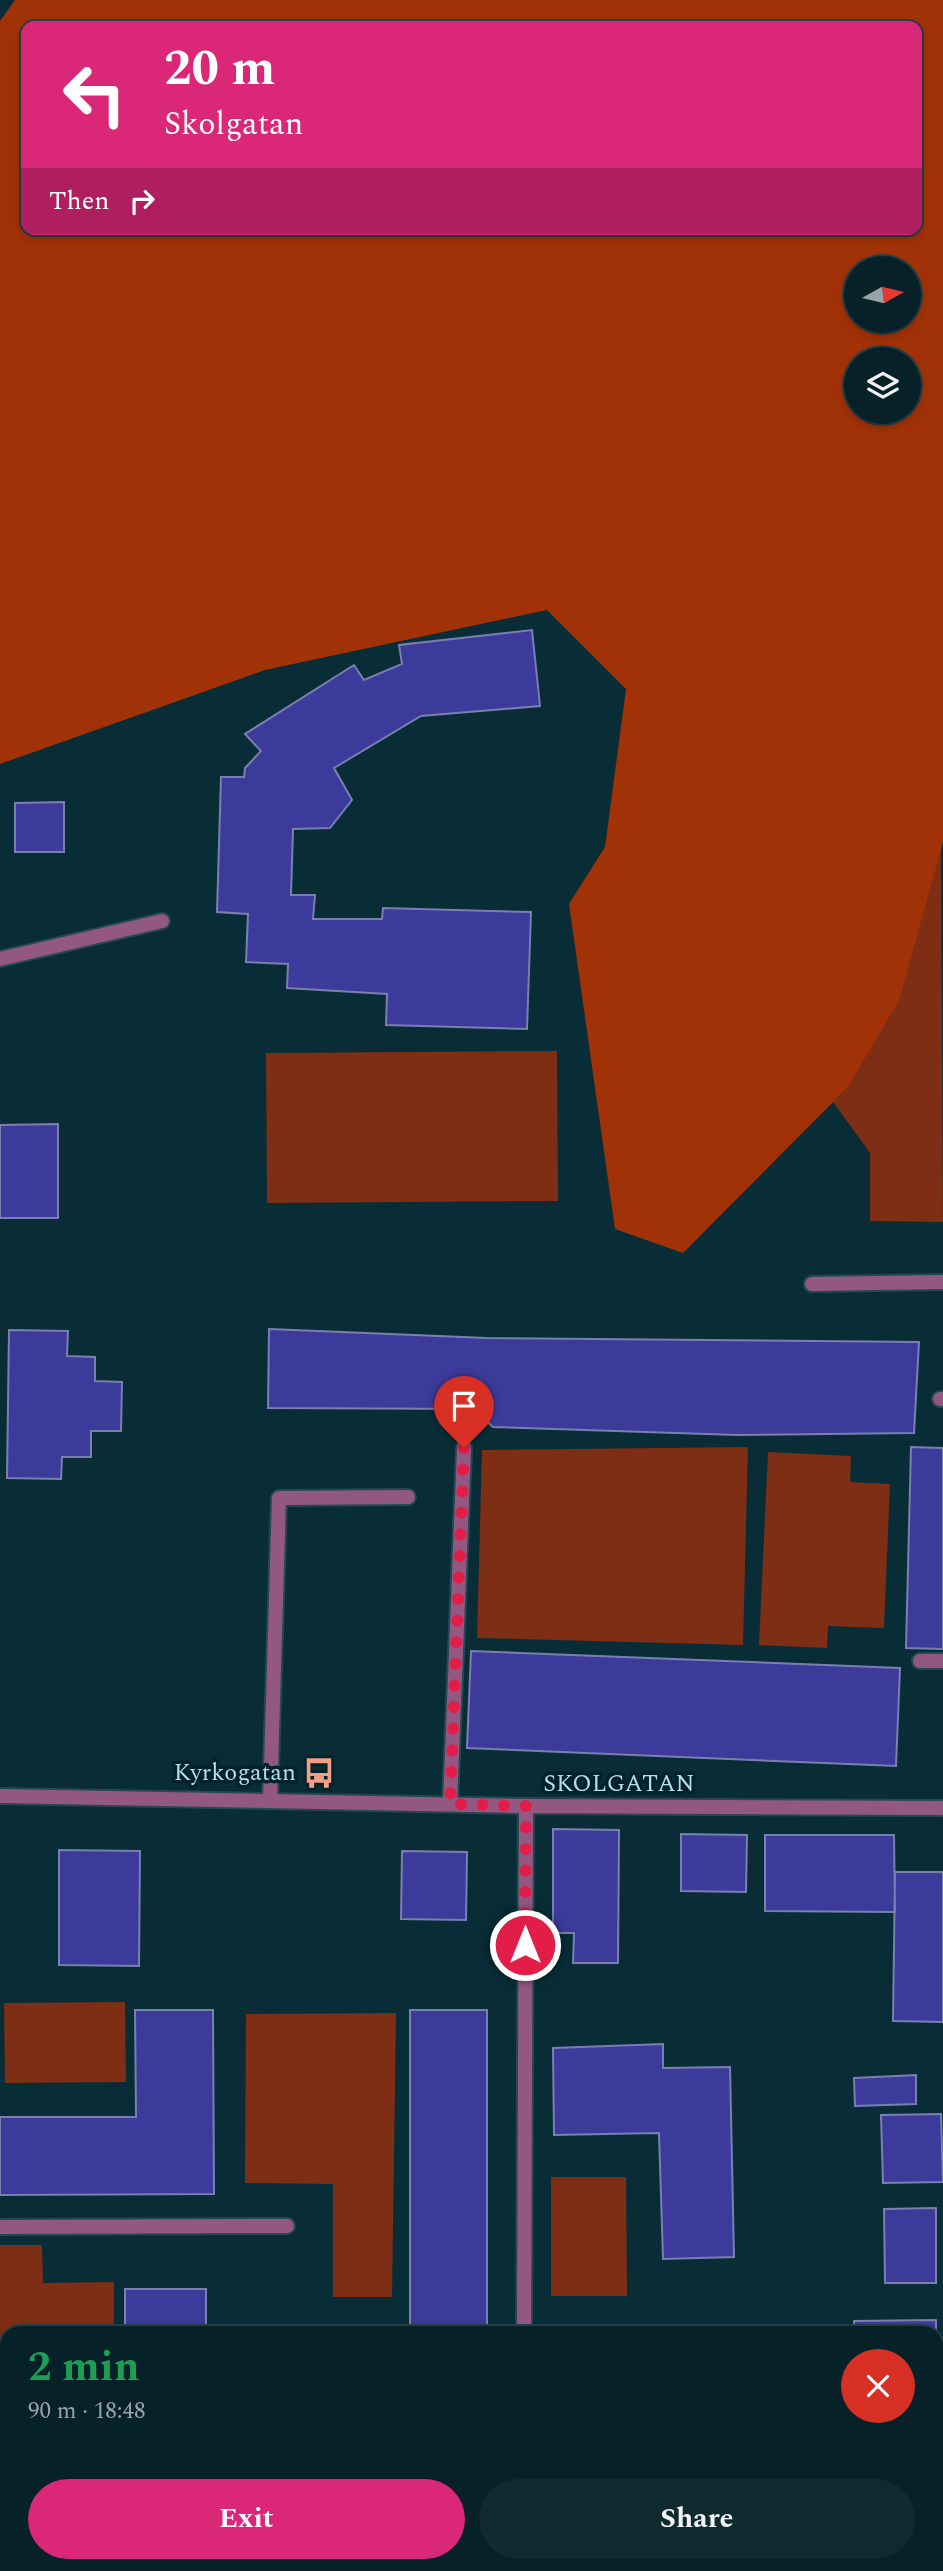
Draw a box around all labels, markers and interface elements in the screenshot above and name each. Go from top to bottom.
text: 20 m [164,32,275,107]
icon: left [49,49,140,140]
text: Skolgatan [164,100,303,149]
text: Then [49,181,109,221]
icon: right [123,182,161,220]
north arrow [844,256,920,332]
map controls [844,256,921,424]
button: layers [844,347,921,424]
pin [434,1376,494,1448]
icon: arrive [445,1387,483,1425]
place label: Kyrkogatan [174,1755,296,1791]
bus stop icon: Kyrkogatan [302,1756,336,1790]
street label: SKOLGATAN [543,1766,695,1802]
position arrow [488,1908,562,1982]
text: 2 min [28,2336,140,2399]
button: close [841,2349,915,2423]
text: 90 m · 18:48 [28,2394,146,2429]
button: Exit [28,2479,465,2559]
button: Share [479,2479,915,2559]

